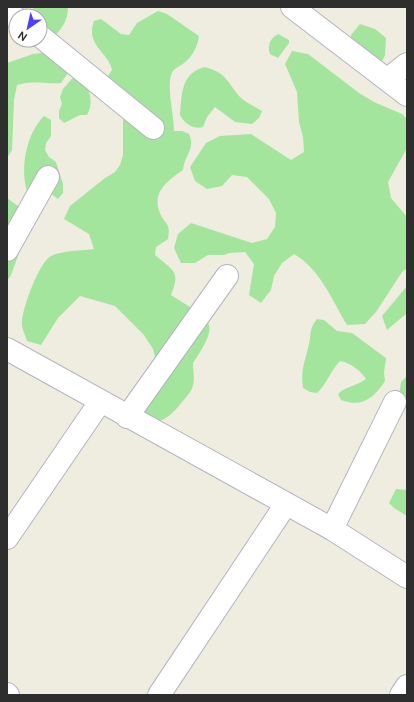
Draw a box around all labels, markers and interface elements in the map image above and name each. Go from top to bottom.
north arrow [8,8,48,48]
text: N [15,28,30,44]

